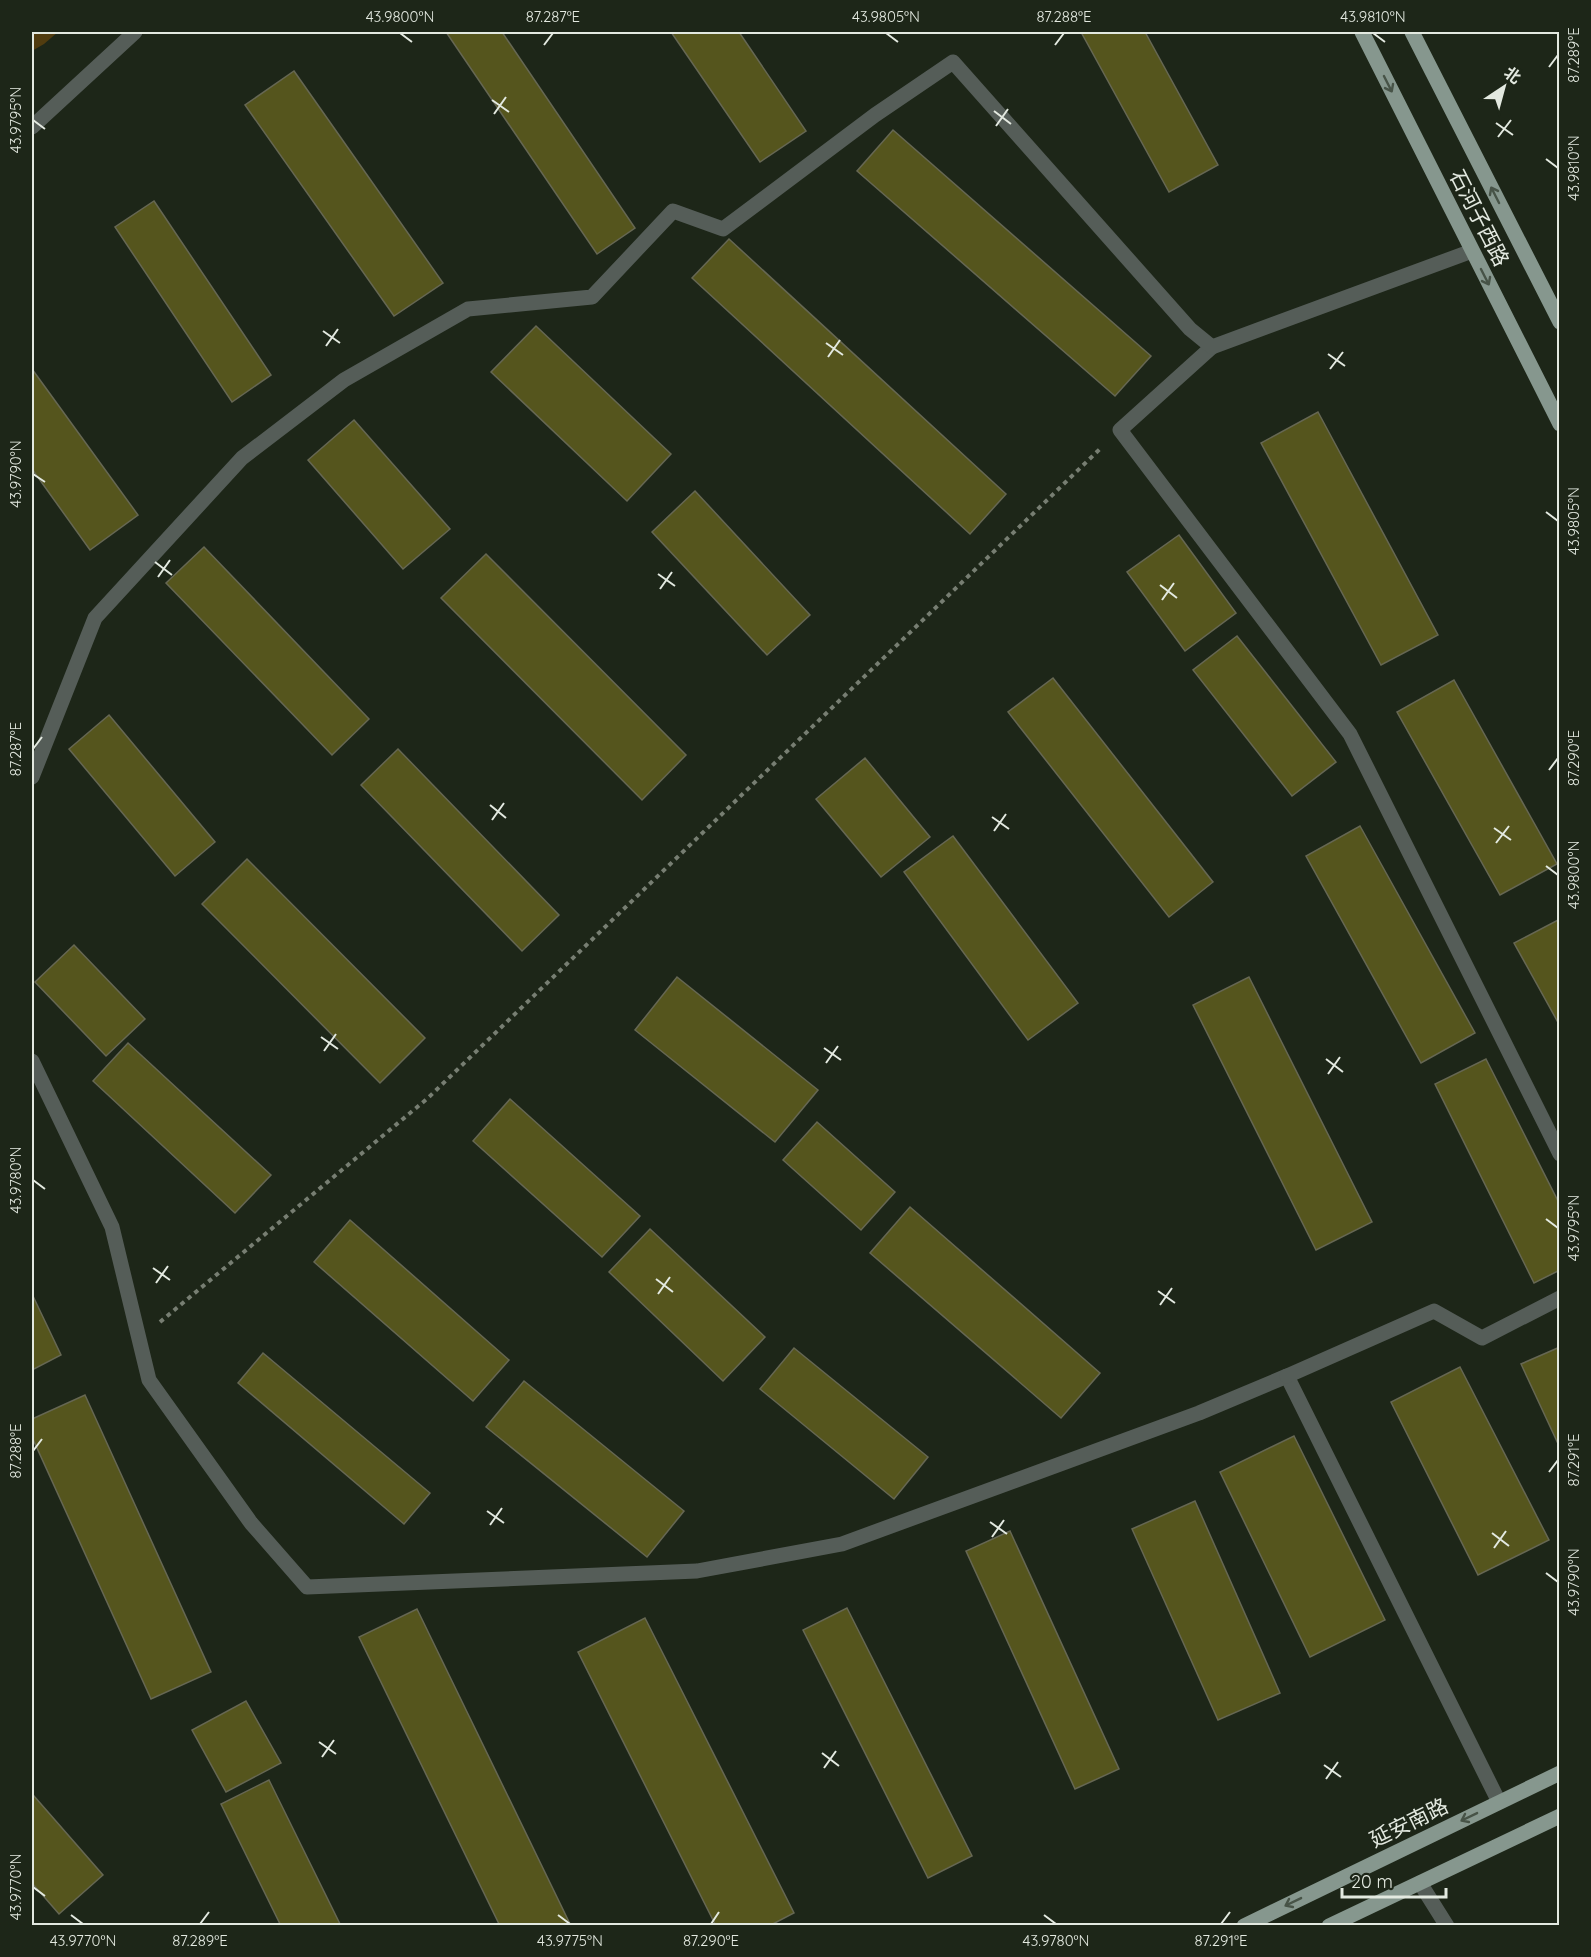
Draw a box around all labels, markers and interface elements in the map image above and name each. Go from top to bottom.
text: 43.9800°N [366,7,434,26]
text: 87.287°E [526,7,580,26]
text: 43.9805°N [852,7,920,26]
text: 87.288°E [1036,7,1092,26]
text: 43.9810°N [1340,7,1406,26]
text: 87.289°E [1564,27,1583,83]
north arrow [1474,57,1534,117]
text: 北 [1500,62,1525,88]
one-way arrow [1383,74,1394,92]
text: 43.9795°N [6,87,25,153]
text: 43.9810°N [1564,135,1583,201]
street label: 石河子西路 [1444,165,1515,270]
one-way arrow [1489,186,1500,204]
one-way arrow [1480,267,1491,285]
text: 43.9790°N [6,440,25,508]
text: 43.9805°N [1564,487,1583,555]
text: 87.287°E [6,722,25,776]
text: 87.290°E [1564,730,1583,786]
text: 43.9800°N [1564,841,1583,909]
text: 43.9780°N [6,1146,25,1214]
text: 43.9795°N [1564,1195,1583,1261]
text: 87.288°E [6,1423,25,1479]
text: 87.291°E [1564,1434,1583,1486]
text: 43.9790°N [1564,1548,1583,1616]
street label: 延安南路 [1365,1792,1452,1852]
one-way arrow [1461,1812,1479,1823]
text: 43.9770°N [6,1854,25,1920]
scale bar [1342,1861,1446,1899]
text: 20 m [1351,1870,1393,1893]
one-way arrow [1285,1896,1303,1908]
text: 43.9770°N [50,1931,116,1950]
text: 87.289°E [172,1931,228,1950]
text: 43.9775°N [537,1931,603,1950]
text: 87.290°E [683,1931,739,1950]
text: 43.9780°N [1022,1931,1090,1950]
text: 87.291°E [1195,1931,1247,1950]

